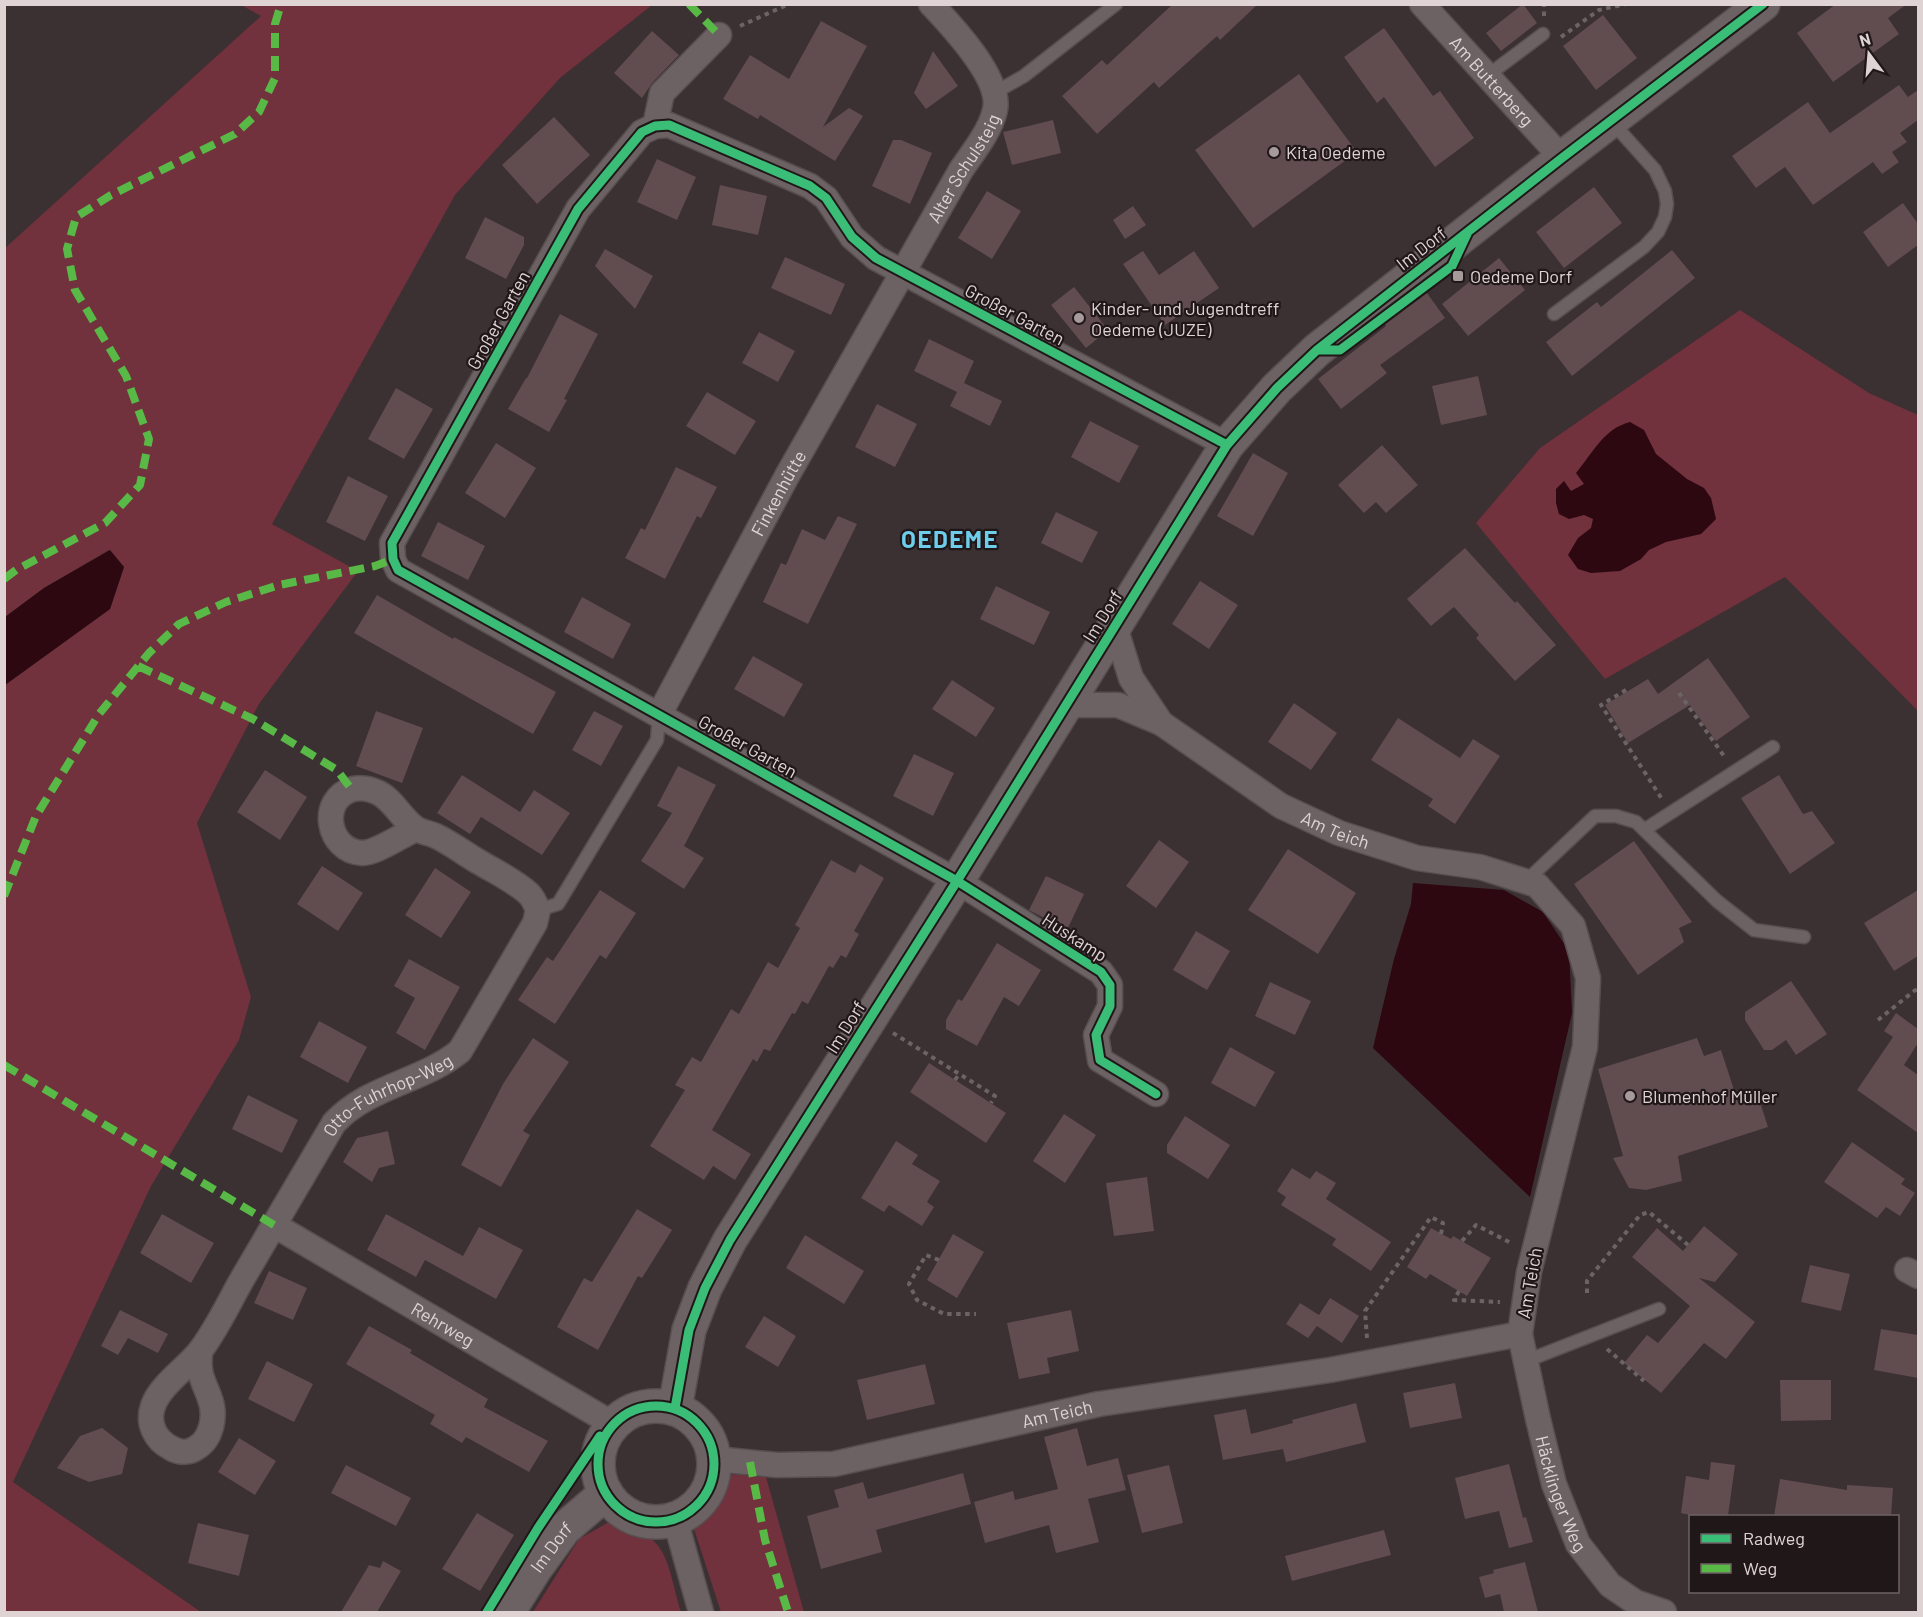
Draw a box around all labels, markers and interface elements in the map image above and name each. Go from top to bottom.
north arrow [1839,24,1899,84]
text: N [1857,29,1872,50]
street label: Am Butterberg [1445,31,1539,131]
street label: Alter Schulsteig [922,111,1004,227]
place label: Kita Oedeme [1286,141,1386,163]
marker: Kita Oedeme [1267,145,1281,159]
street label: Im Dorf [1392,222,1450,274]
place label: Oedeme Dorf [1470,265,1572,287]
street label: Großer Garten [462,267,534,373]
marker: Oedeme Dorf [1451,269,1465,283]
street label: Großer Garten [961,279,1069,349]
place label: Kinder- und Jugendtreff Oedeme (JUZE) [1091,297,1279,340]
marker: Kinder- und Jugendtreff Oedeme (JUZE) [1072,311,1086,325]
street label: Finkenhütte [746,446,810,540]
district label: OEDEME [901,524,999,553]
street label: Im Dorf [1077,586,1127,646]
street label: Großer Garten [695,710,801,782]
street label: Am Teich [1298,806,1372,853]
street label: Huskamp [1038,908,1112,966]
street label: Im Dorf [820,997,870,1057]
street label: Otto-Fuhrhop-Weg [318,1049,456,1140]
place label: Blumenhof Müller [1642,1085,1778,1107]
marker: Blumenhof Müller [1623,1089,1637,1103]
street label: Am Teich [1512,1246,1546,1320]
street label: Rehrweg [408,1297,478,1351]
street label: Am Teich [1020,1395,1094,1432]
street label: Häcklinger Weg [1531,1433,1591,1556]
legend [1689,1515,1899,1593]
street label: Im Dorf [525,1516,576,1577]
text: Radweg [1743,1527,1805,1549]
text: Weg [1743,1557,1777,1579]

